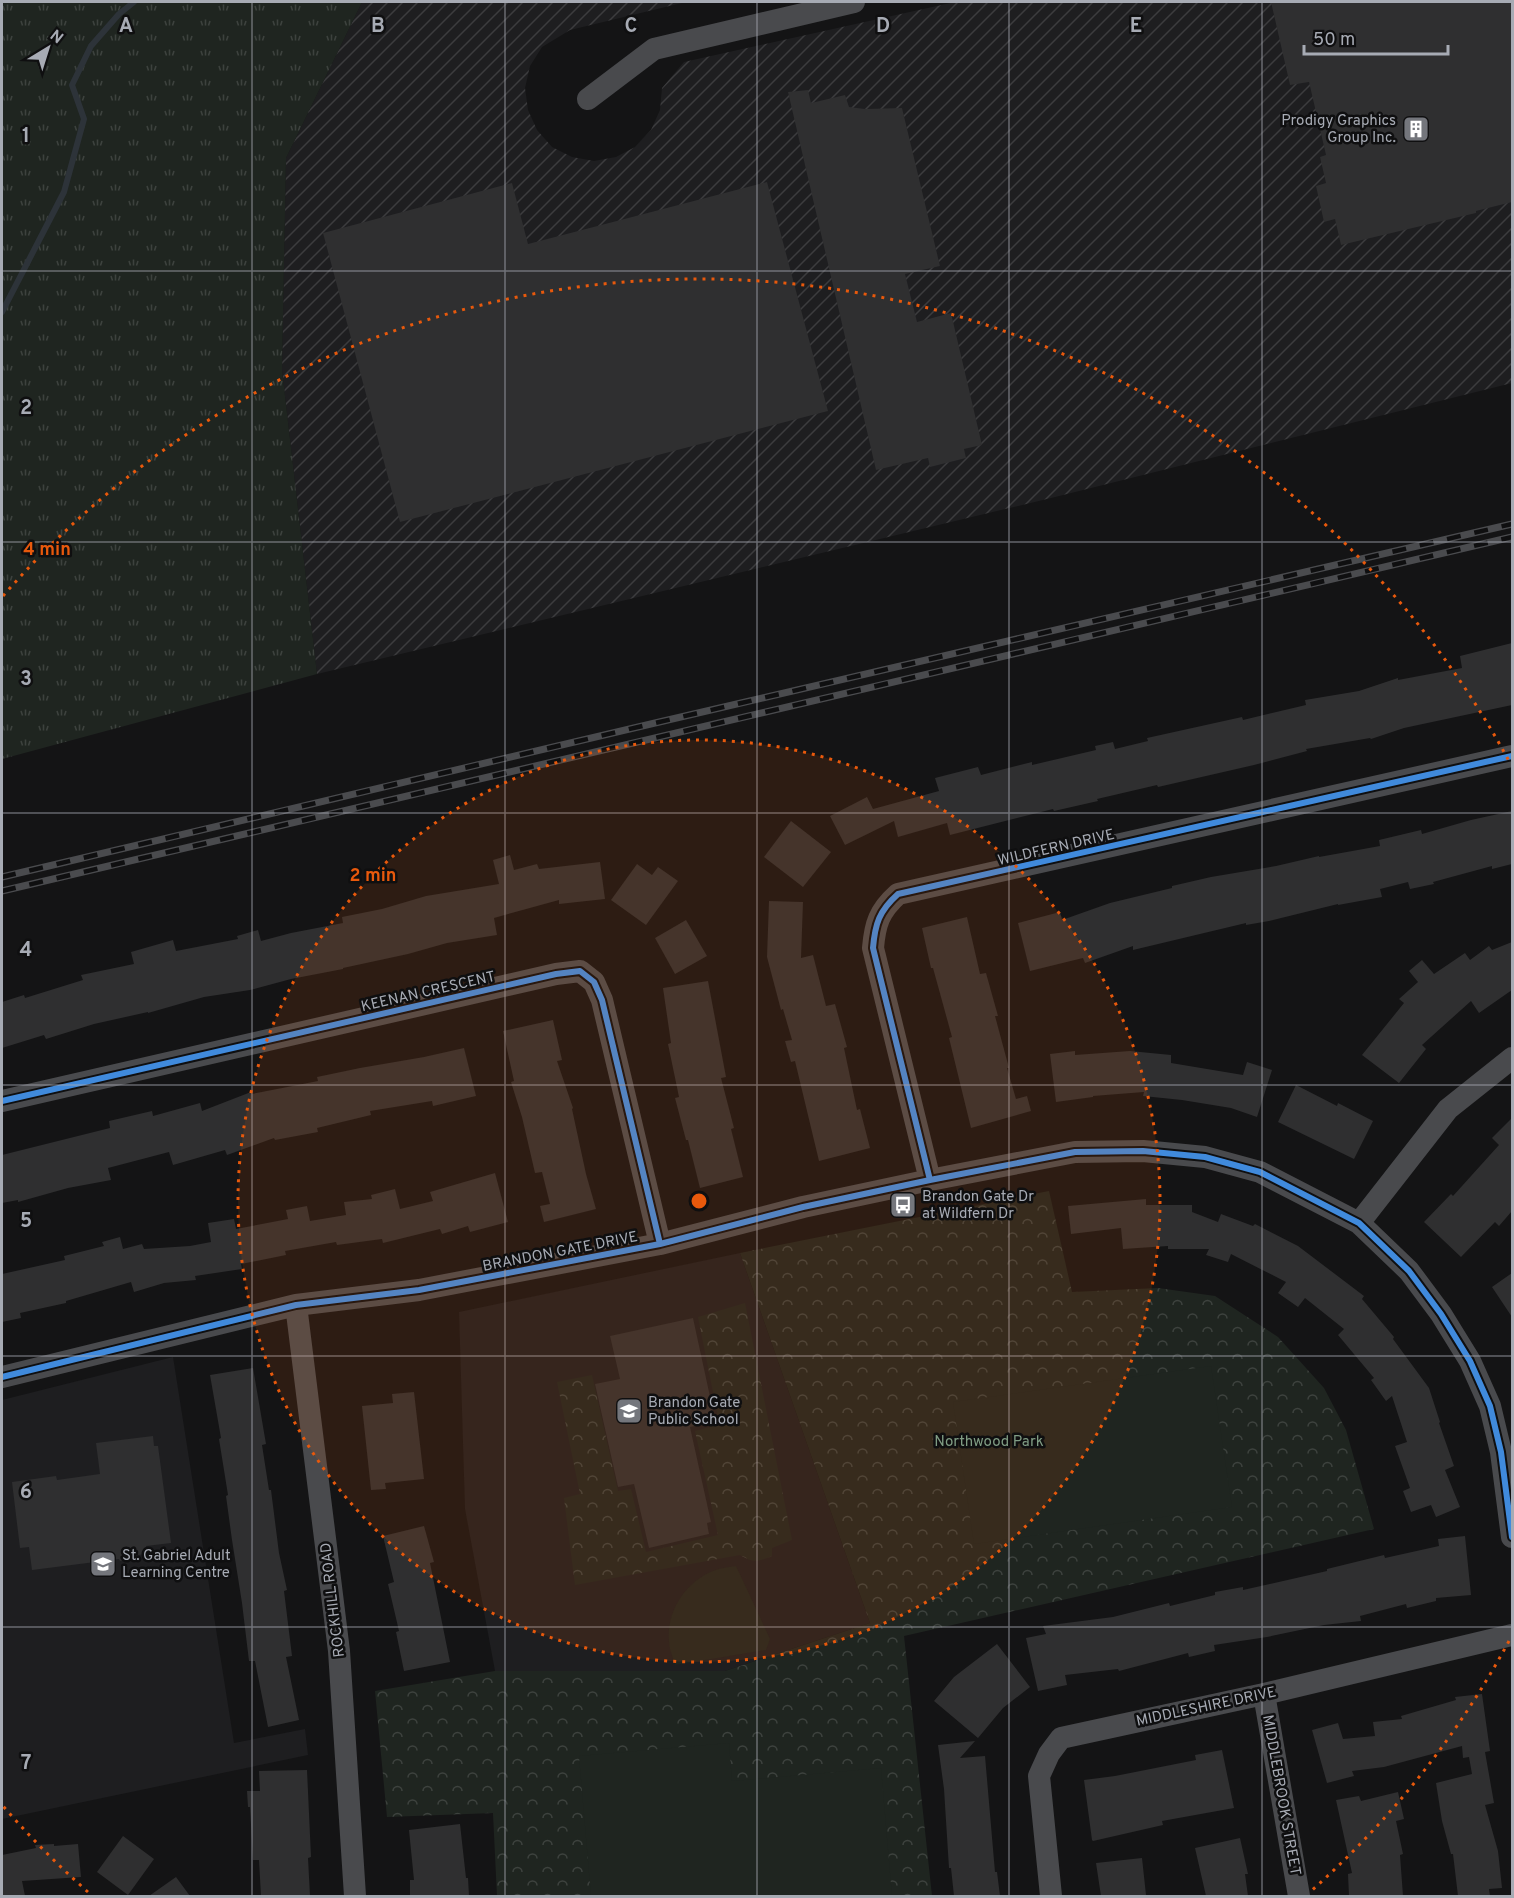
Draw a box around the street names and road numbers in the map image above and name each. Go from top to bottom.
street label: WILDFERN DRIVE [996,826,1117,871]
street label: KEENAN CRESCENT [359,968,497,1017]
street label: BRANDON GATE DRIVE [481,1228,639,1277]
street label: ROCKHILL ROAD [317,1541,350,1658]
street label: MIDDLESHIRE DRIVE [1135,1683,1278,1732]
street label: MIDDLEBROOK STREET [1257,1713,1304,1877]

